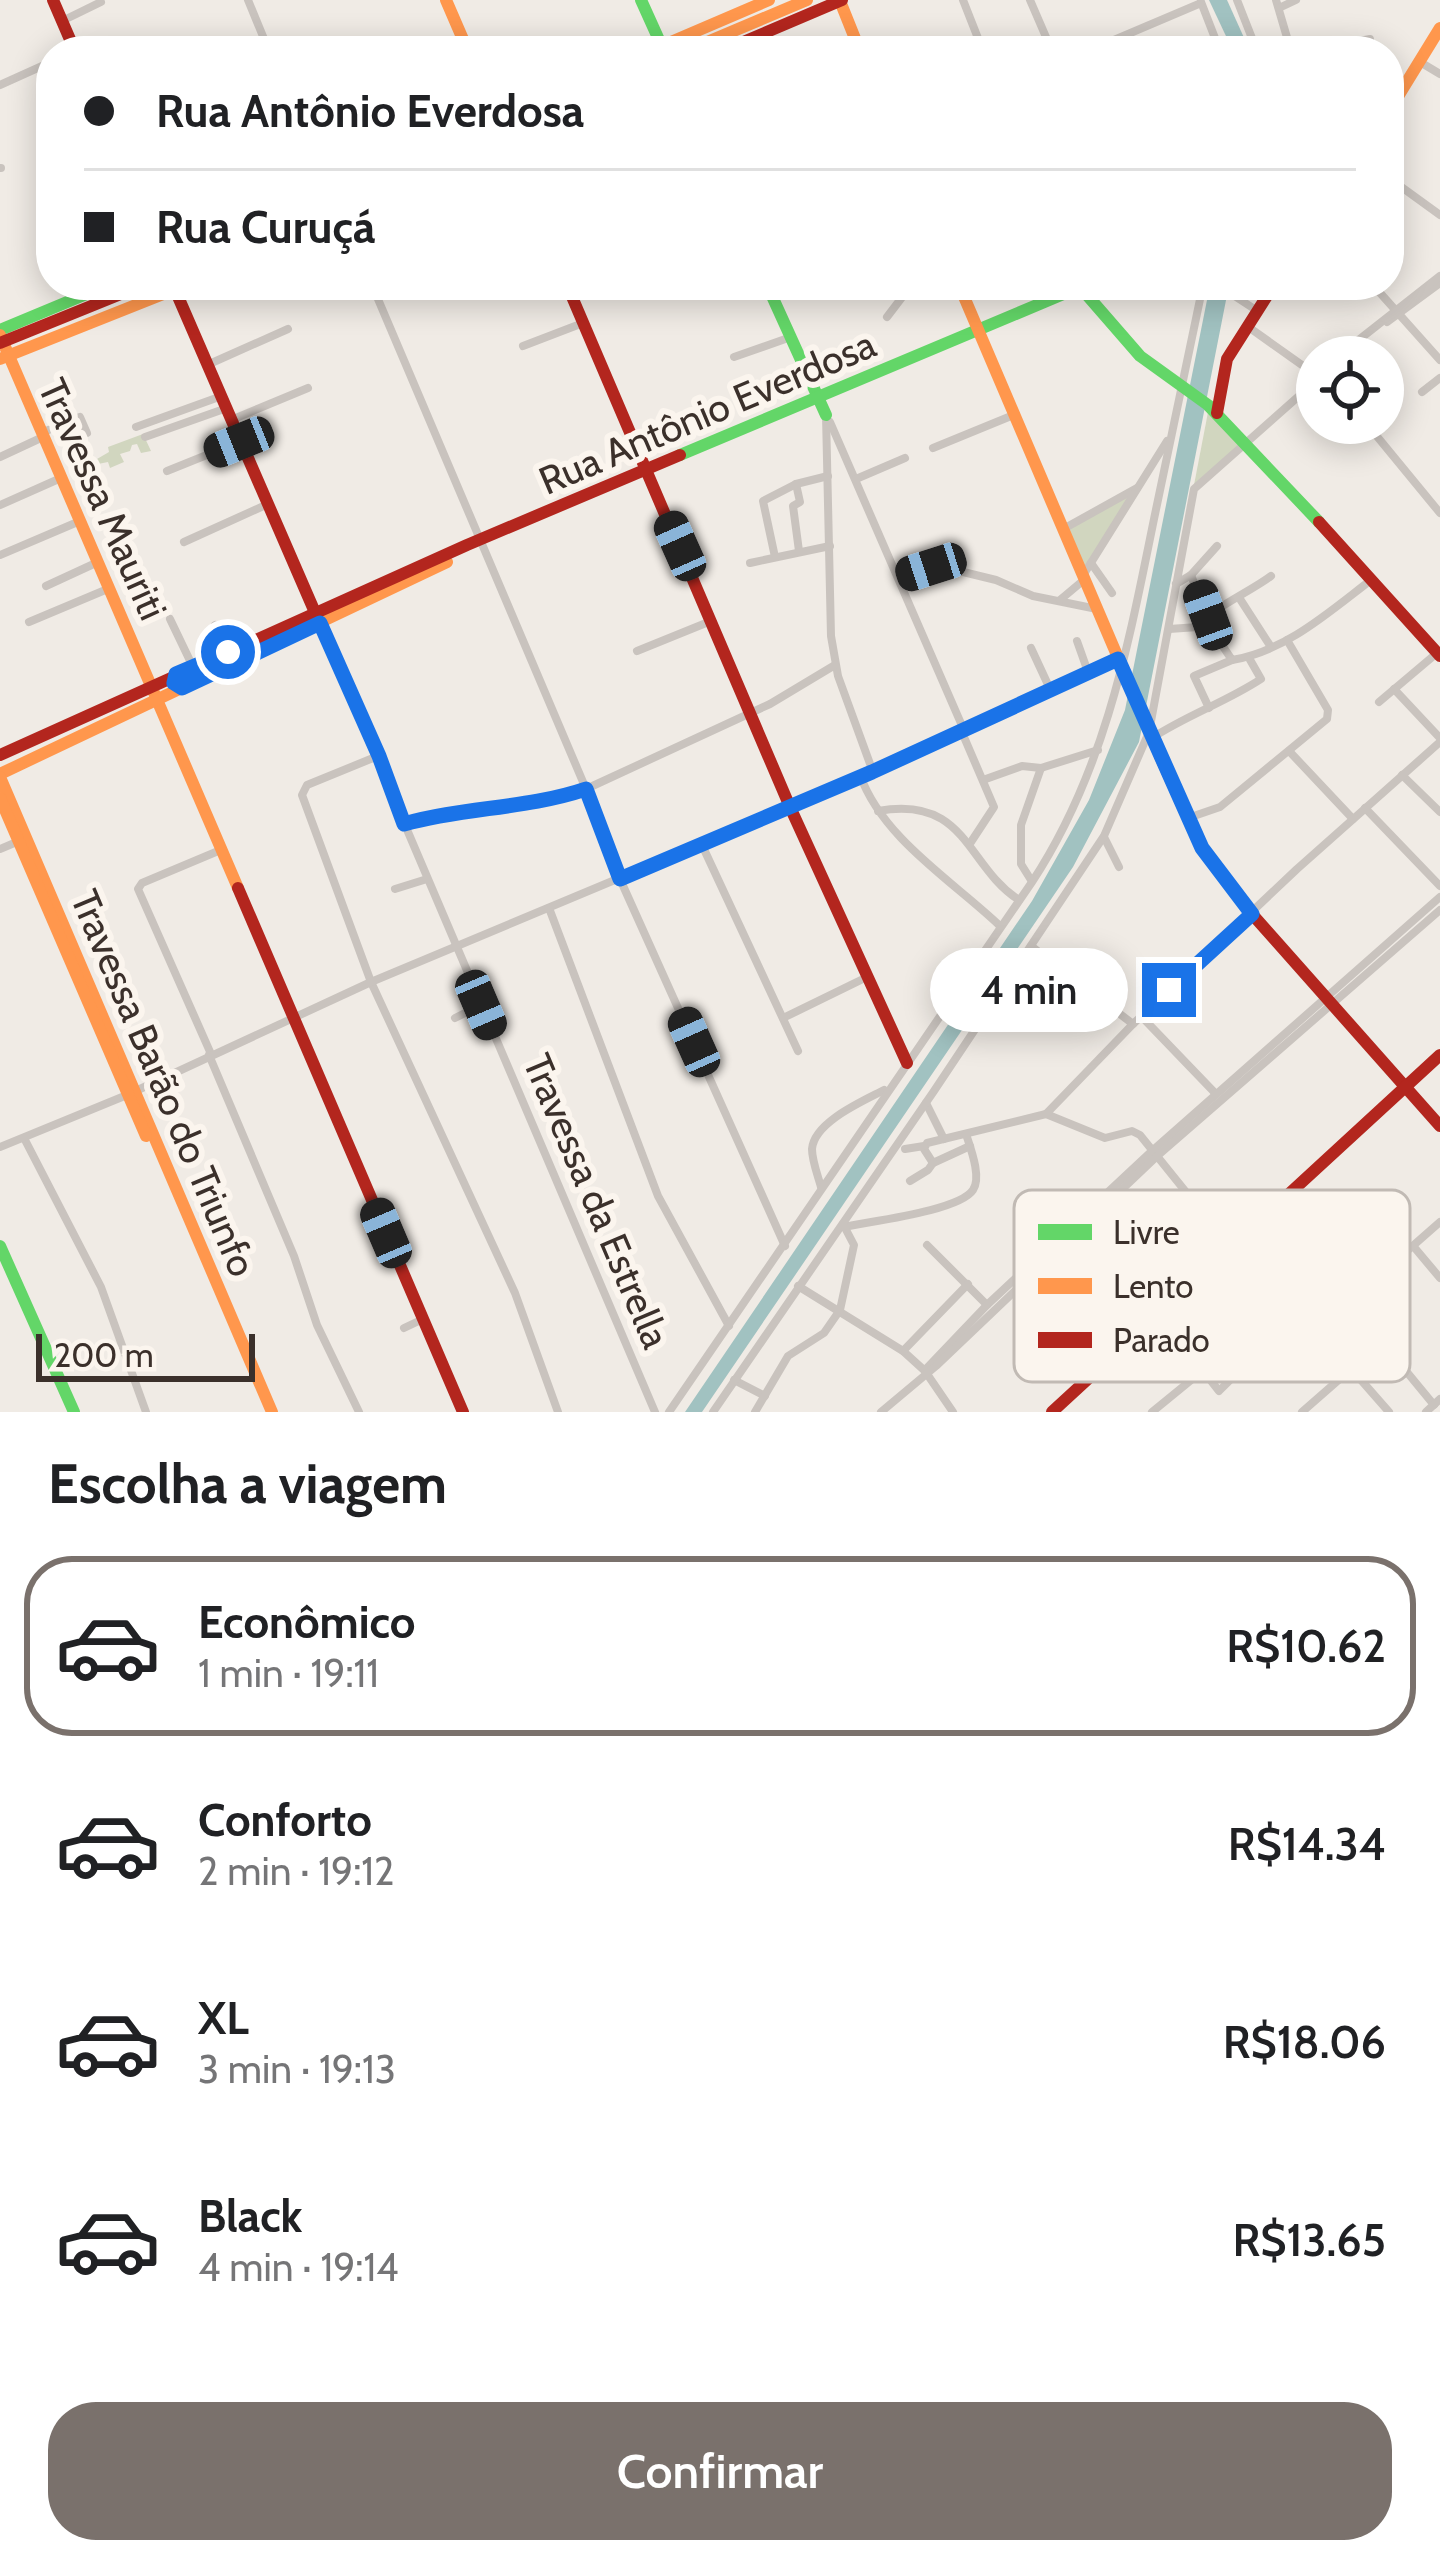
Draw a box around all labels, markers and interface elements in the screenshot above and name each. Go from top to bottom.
text: Rua Antônio Everdosa [156,84,584,138]
text: Rua Curuçá [156,200,375,254]
street label: Rua Antônio Everdosa [532,319,883,505]
map controls [1296,336,1404,444]
button: locate [1296,336,1404,444]
street label: Travessa Mauriti [28,371,178,627]
car [199,412,279,472]
car [649,506,711,586]
car [891,539,971,595]
car [1179,575,1237,655]
route start [201,625,255,679]
street label: Travessa Barão do Triunfo [61,883,267,1283]
callout: 4 min [929,948,1127,1032]
route end [1142,963,1196,1017]
car [450,965,512,1045]
text: 4 min [981,966,1078,1014]
car [663,1002,725,1082]
street label: Travessa da Estrella [513,1047,681,1356]
legend [1014,1190,1410,1382]
car [355,1193,417,1273]
text: Livre [1113,1212,1180,1252]
text: Lento [1113,1266,1193,1306]
text: Parado [1113,1320,1210,1360]
scale bar [36,1328,255,1381]
text: 200 m [54,1335,154,1375]
text: Escolha a viagem [48,1451,447,1517]
icon: car [54,1592,162,1700]
text: Econômico [198,1595,415,1649]
text: R$10.62 [1226,1619,1386,1673]
text: 1 min · 19:11 [198,1649,379,1697]
icon: car [54,1790,162,1898]
text: Conforto [198,1793,372,1847]
text: R$14.34 [1228,1817,1386,1871]
text: 2 min · 19:12 [198,1847,394,1895]
icon: car [54,1988,162,2096]
text: XL [198,1991,249,2045]
text: R$18.06 [1223,2015,1386,2069]
text: 3 min · 19:13 [198,2045,396,2093]
icon: car [54,2186,162,2294]
text: Black [198,2189,302,2243]
text: R$13.65 [1232,2213,1386,2267]
text: 4 min · 19:14 [198,2243,399,2291]
button: Confirmar [48,2402,1392,2540]

